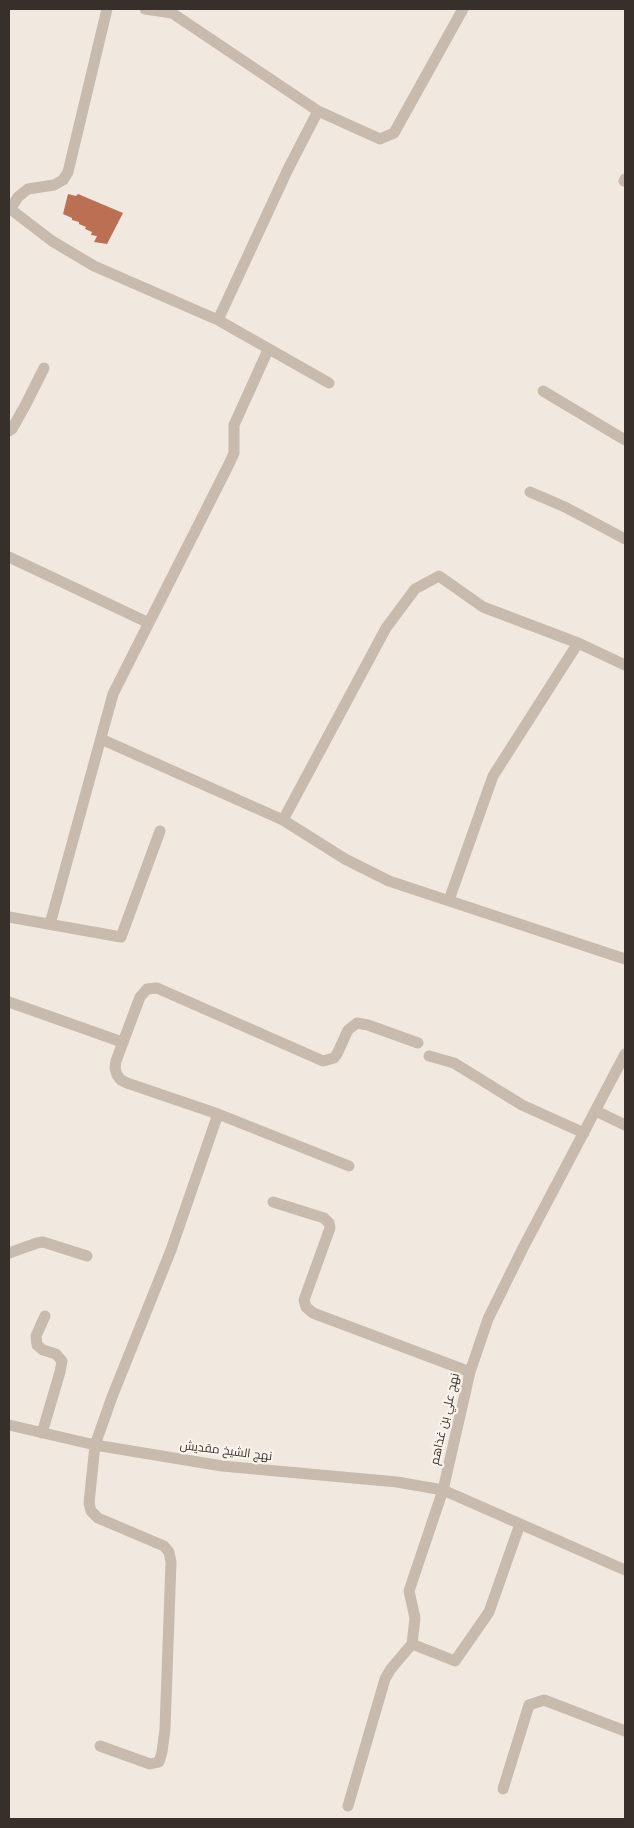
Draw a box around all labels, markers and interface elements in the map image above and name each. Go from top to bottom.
street label: نهج علي بن غذاهم [427,1372,463,1466]
street label: نهج الشيخ مقديش [179,1438,273,1464]

